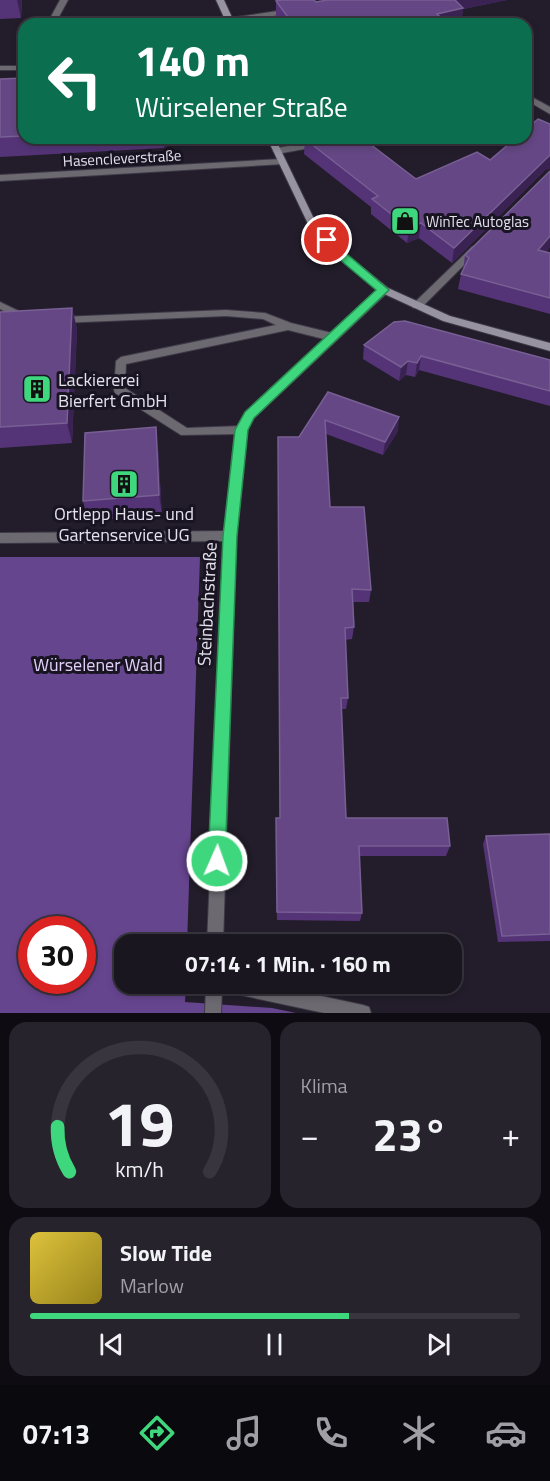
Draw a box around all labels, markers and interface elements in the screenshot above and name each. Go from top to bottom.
text: 140 m [135,28,250,92]
icon: left [36,42,114,120]
text: Würselener Straße [135,86,348,127]
street label: Hasencleverstraße [62,143,182,173]
shop icon: WinTec Autoglas [389,205,421,237]
place label: WinTec Autoglas [426,210,529,233]
pin [301,214,352,265]
icon: arrive [310,223,343,256]
place label: Lackiererei Bierfert GmbH [58,366,167,414]
building icon: Lackiererei Bierfert GmbH [21,373,53,405]
building icon: Ortlepp Haus- und Gartenservice UG [108,468,140,500]
place label: Ortlepp Haus- und Gartenservice UG [54,500,194,548]
street label: Steinbachstraße [190,541,224,667]
park label: Würselener Wald [33,651,163,678]
position arrow [185,829,249,893]
speed limit sign: 30 [18,916,96,994]
text: 07:14 · 1 Min. · 160 m [185,947,391,981]
text: Klima [301,1070,348,1101]
text: 19 [105,1075,175,1170]
text: 23° [372,1100,448,1168]
text: − [301,1110,319,1160]
text: + [502,1110,520,1160]
text: km/h [115,1153,164,1185]
text: Slow Tide [120,1236,212,1270]
text: Marlow [120,1270,184,1301]
icon: previous [95,1328,128,1361]
icon: pause [258,1328,291,1361]
icon: next [422,1328,455,1361]
icon: directions [136,1412,178,1454]
icon: music [223,1412,265,1454]
icon: phone [310,1412,352,1454]
icon: climate [398,1412,440,1454]
icon: car [485,1412,527,1454]
text: 07:13 [23,1413,90,1454]

